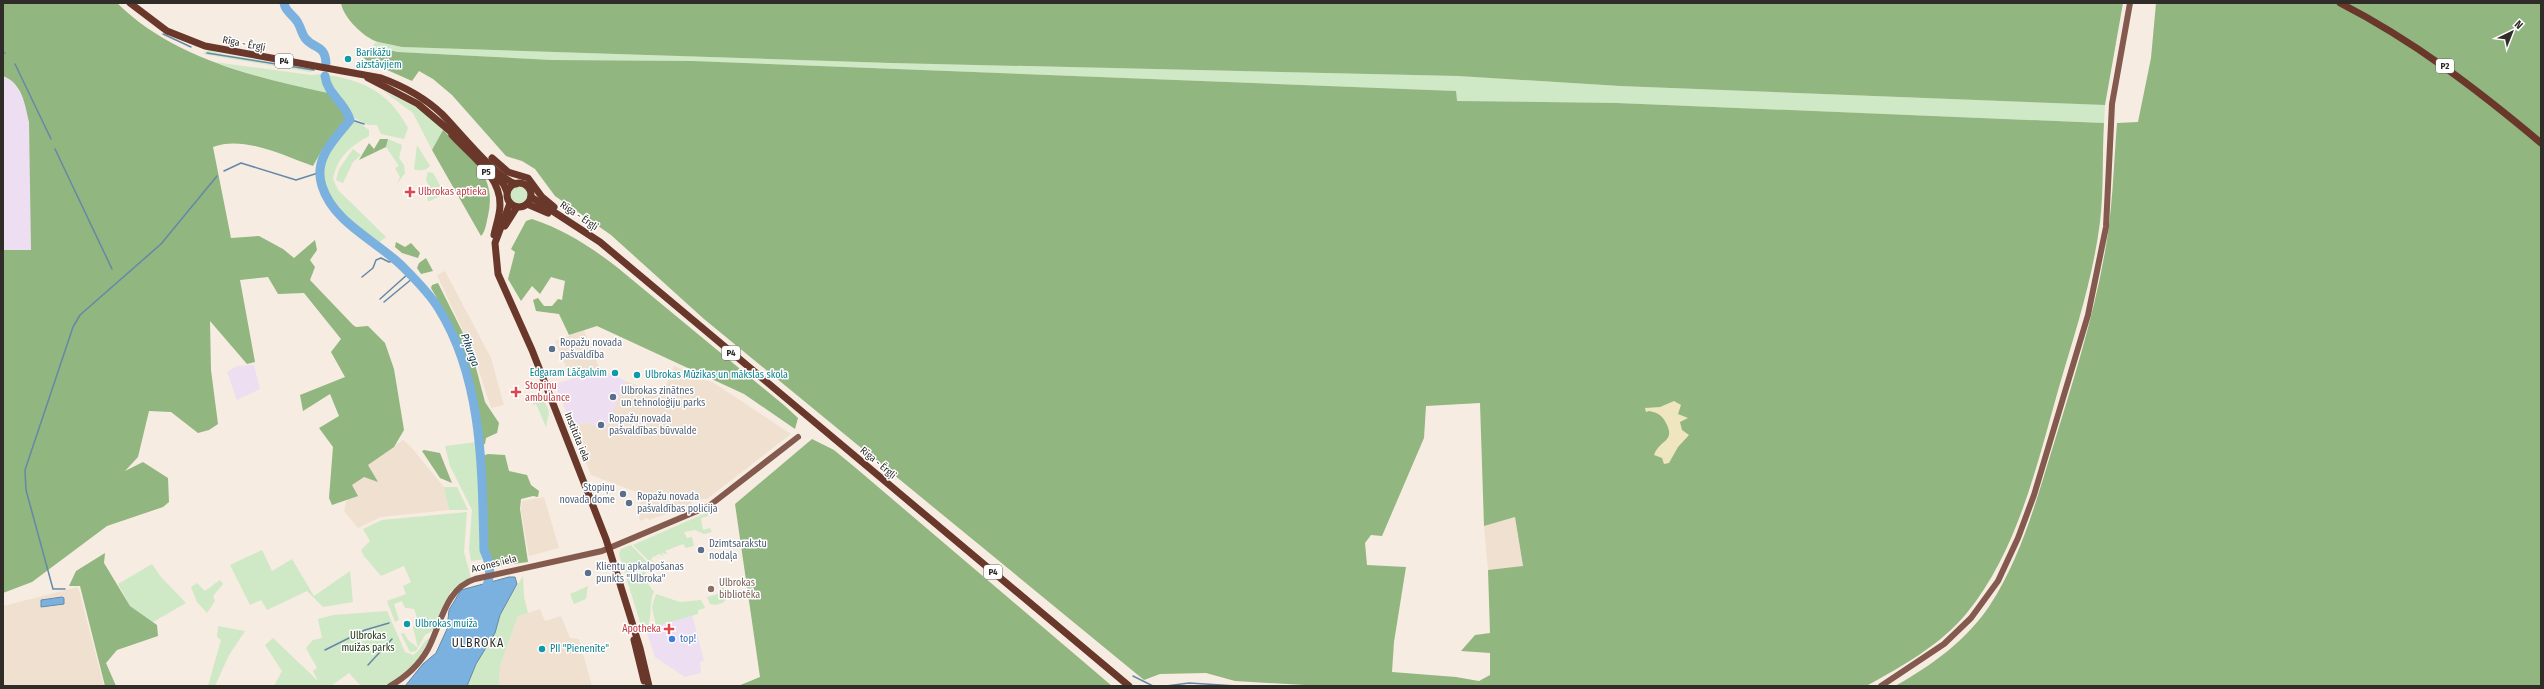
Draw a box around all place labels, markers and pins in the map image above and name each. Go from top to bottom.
place label: Barikāžu aizstāvjiem [356,47,402,71]
marker: Barikāžu aizstāvjiem [343,54,353,64]
place label: Ulbrokas aptieka [418,186,487,198]
marker: Ulbrokas aptieka [405,187,415,197]
place label: Ropažu novada pašvaldība [560,337,622,361]
marker: Ropažu novada pašvaldība [547,344,557,354]
place label: Edgaram Lāčgalvim [530,367,607,379]
marker: Edgaram Lāčgalvim [610,368,620,378]
place label: Ulbrokas Mūzikas un mākslas skola [645,369,788,381]
marker: Ulbrokas Mūzikas un mākslas skola [632,370,642,380]
place label: Stopiņu ambulance [525,380,570,404]
place label: Ulbrokas zinātnes un tehnoloģiju parks [621,385,705,409]
marker: Stopiņu ambulance [510,386,522,398]
marker: Ulbrokas zinātnes un tehnoloģiju parks [608,392,618,402]
place label: Ropažu novada pašvaldības būvvalde [609,413,697,437]
marker: Ropažu novada pašvaldības būvvalde [596,420,606,430]
place label: Stopiņu novada dome [559,482,615,506]
marker: Stopiņu novada dome [618,489,628,499]
place label: Ropažu novada pašvaldības policija [637,491,718,515]
marker: Ropažu novada pašvaldības policija [624,498,634,508]
place label: Dzimtsarakstu nodaļa [709,538,767,562]
marker: Dzimtsarakstu nodaļa [696,545,706,555]
place label: Klientu apkalpošanas punkts "Ulbroka" [596,561,684,585]
marker: Klientu apkalpošanas punkts "Ulbroka" [583,568,593,578]
place label: Ulbrokas bibliotēka [719,577,760,601]
marker: Ulbrokas bibliotēka [706,584,716,594]
place label: Ulbrokas muiža [415,618,478,630]
marker: Ulbrokas muiža [402,619,412,629]
place label: Apotheka [622,623,661,635]
marker: Apotheka [664,624,674,634]
place label: top! [680,633,696,645]
marker: top! [667,634,677,644]
place label: PII "Pienenīte" [550,643,609,655]
marker: PII "Pienenīte" [537,644,547,654]

